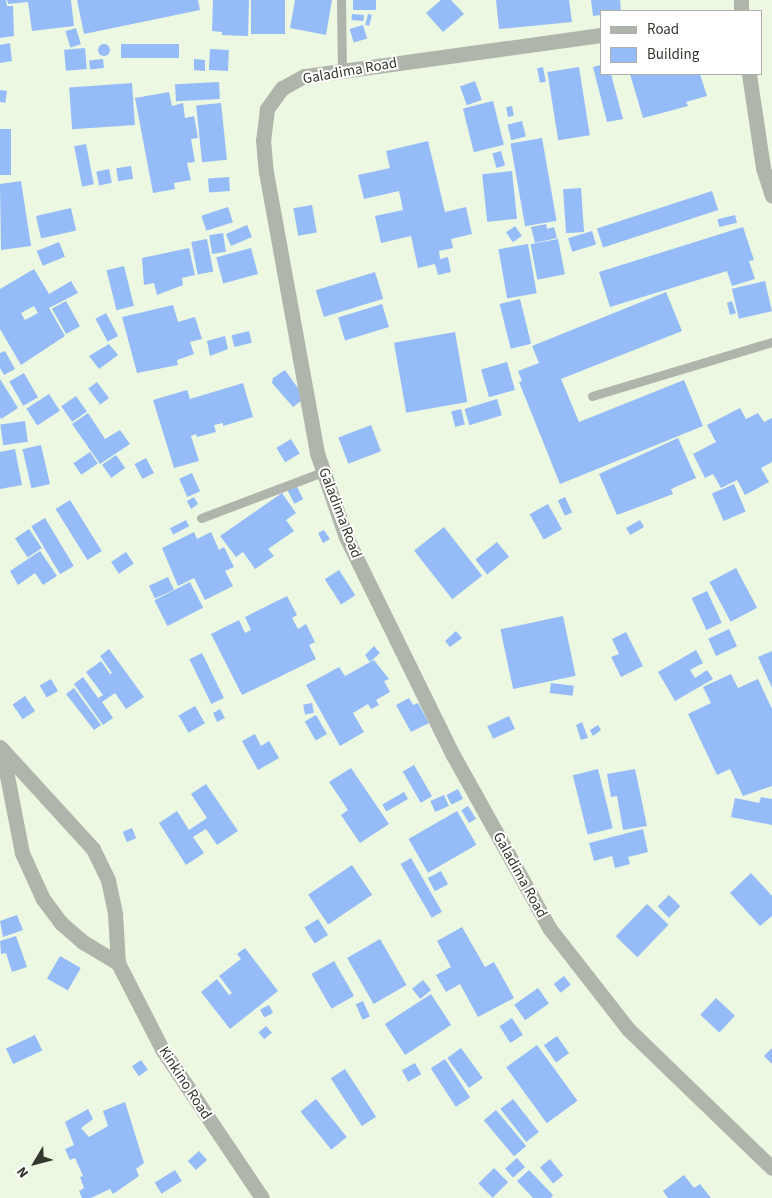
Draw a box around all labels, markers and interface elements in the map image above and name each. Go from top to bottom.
legend [600,10,762,75]
text: Road [647,19,679,40]
text: Building [647,44,699,65]
street label: Galadima Road [301,54,399,88]
street label: Galadima Road [315,465,365,561]
street label: Galadima Road [489,829,551,921]
street label: Kinkino Road [155,1043,215,1123]
north arrow [10,1138,60,1188]
text: N [12,1162,34,1182]

